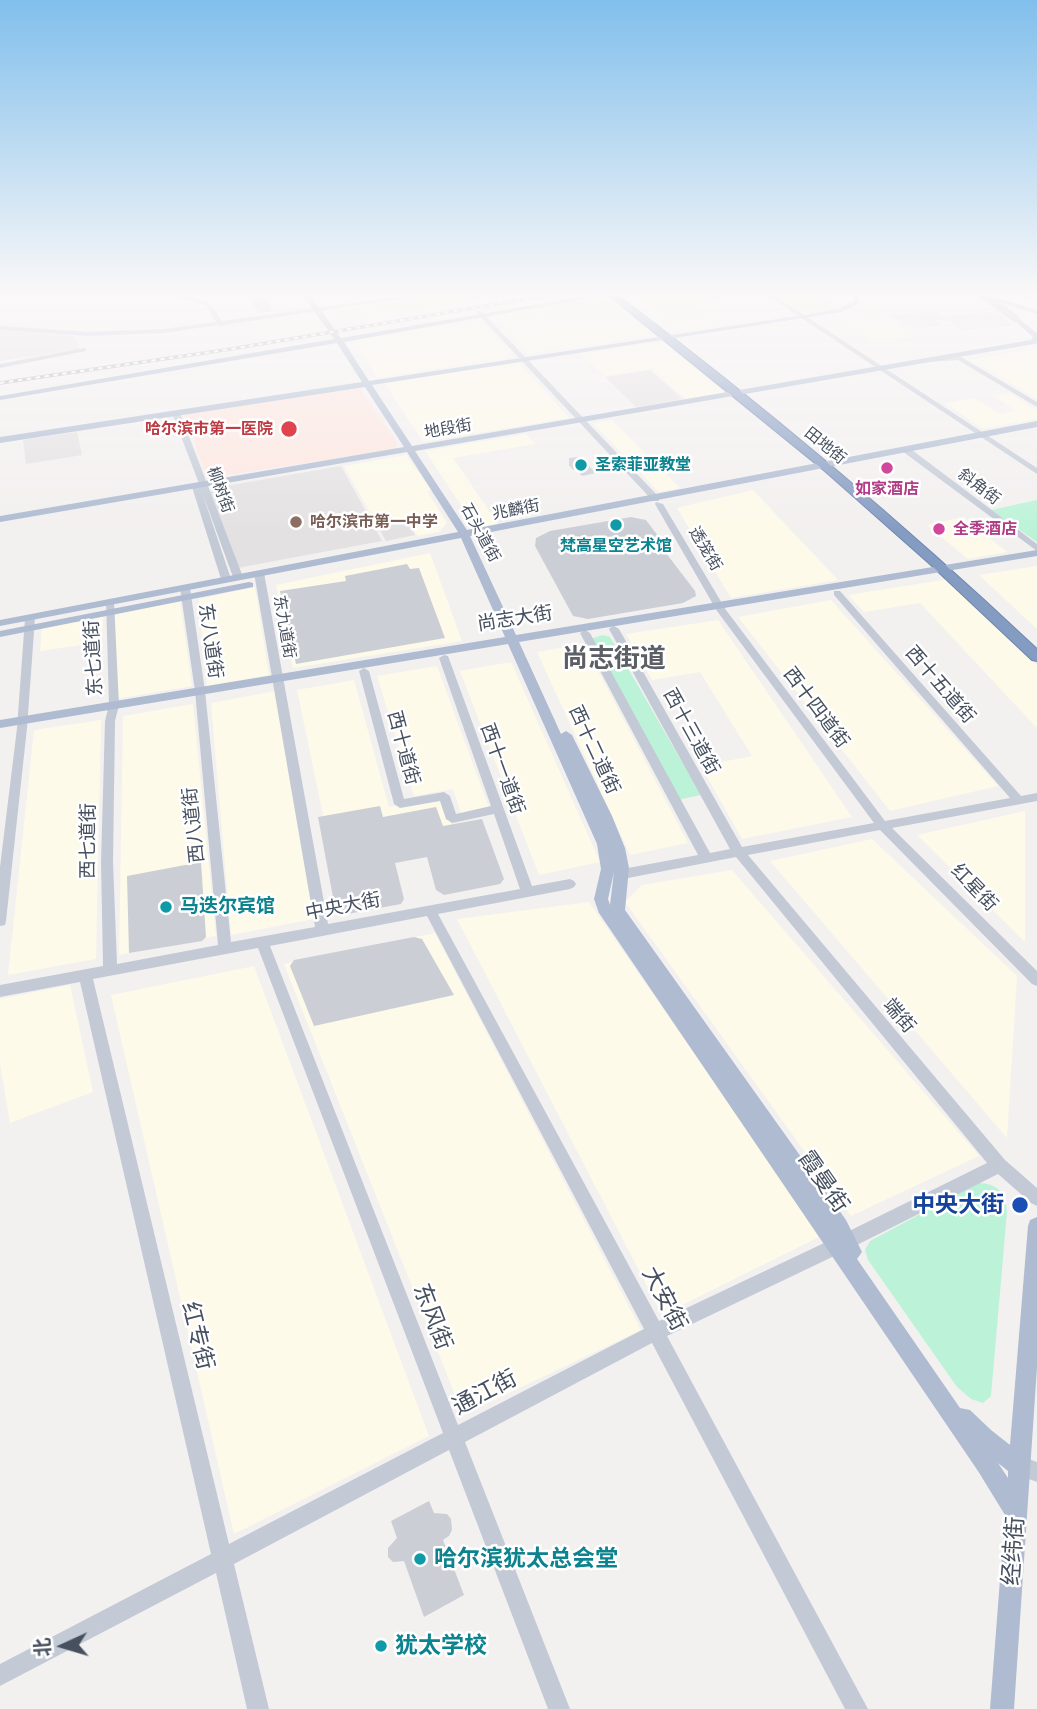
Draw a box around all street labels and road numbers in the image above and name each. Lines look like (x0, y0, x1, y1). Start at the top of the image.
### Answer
street label: 地段街 (423, 415, 473, 443)
street label: 田地街 (800, 423, 850, 469)
street label: 柳树街 (203, 464, 237, 516)
street label: 斜角街 (954, 465, 1004, 509)
street label: 兆麟街 (491, 496, 541, 524)
street label: 石头道街 (456, 500, 504, 566)
street label: 透笼街 (684, 523, 726, 575)
street label: 东九道街 (269, 594, 299, 660)
street label: 东八道街 (193, 602, 227, 680)
street label: 尚志大街 (476, 602, 554, 636)
street label: 东七道街 (81, 619, 107, 697)
street label: 西十五道街 (900, 642, 980, 728)
street label: 西十四道街 (778, 663, 854, 753)
street label: 西十三道街 (658, 685, 724, 779)
street label: 西十二道街 (564, 702, 624, 798)
street label: 西十道街 (382, 708, 424, 788)
street label: 西十一道街 (475, 720, 529, 818)
street label: 西八道街 (179, 786, 209, 864)
street label: 西七道街 (78, 803, 100, 879)
street label: 红星街 (946, 860, 1002, 916)
street label: 中央大街 (304, 889, 382, 925)
street label: 端街 (878, 994, 920, 1038)
street label: 霞曼街 (792, 1146, 854, 1218)
street label: 大安街 (636, 1262, 692, 1336)
street label: 东风街 (407, 1280, 457, 1354)
street label: 红专街 (175, 1299, 219, 1373)
street label: 通江街 (448, 1365, 522, 1421)
street label: 经纬街 (998, 1516, 1030, 1586)

